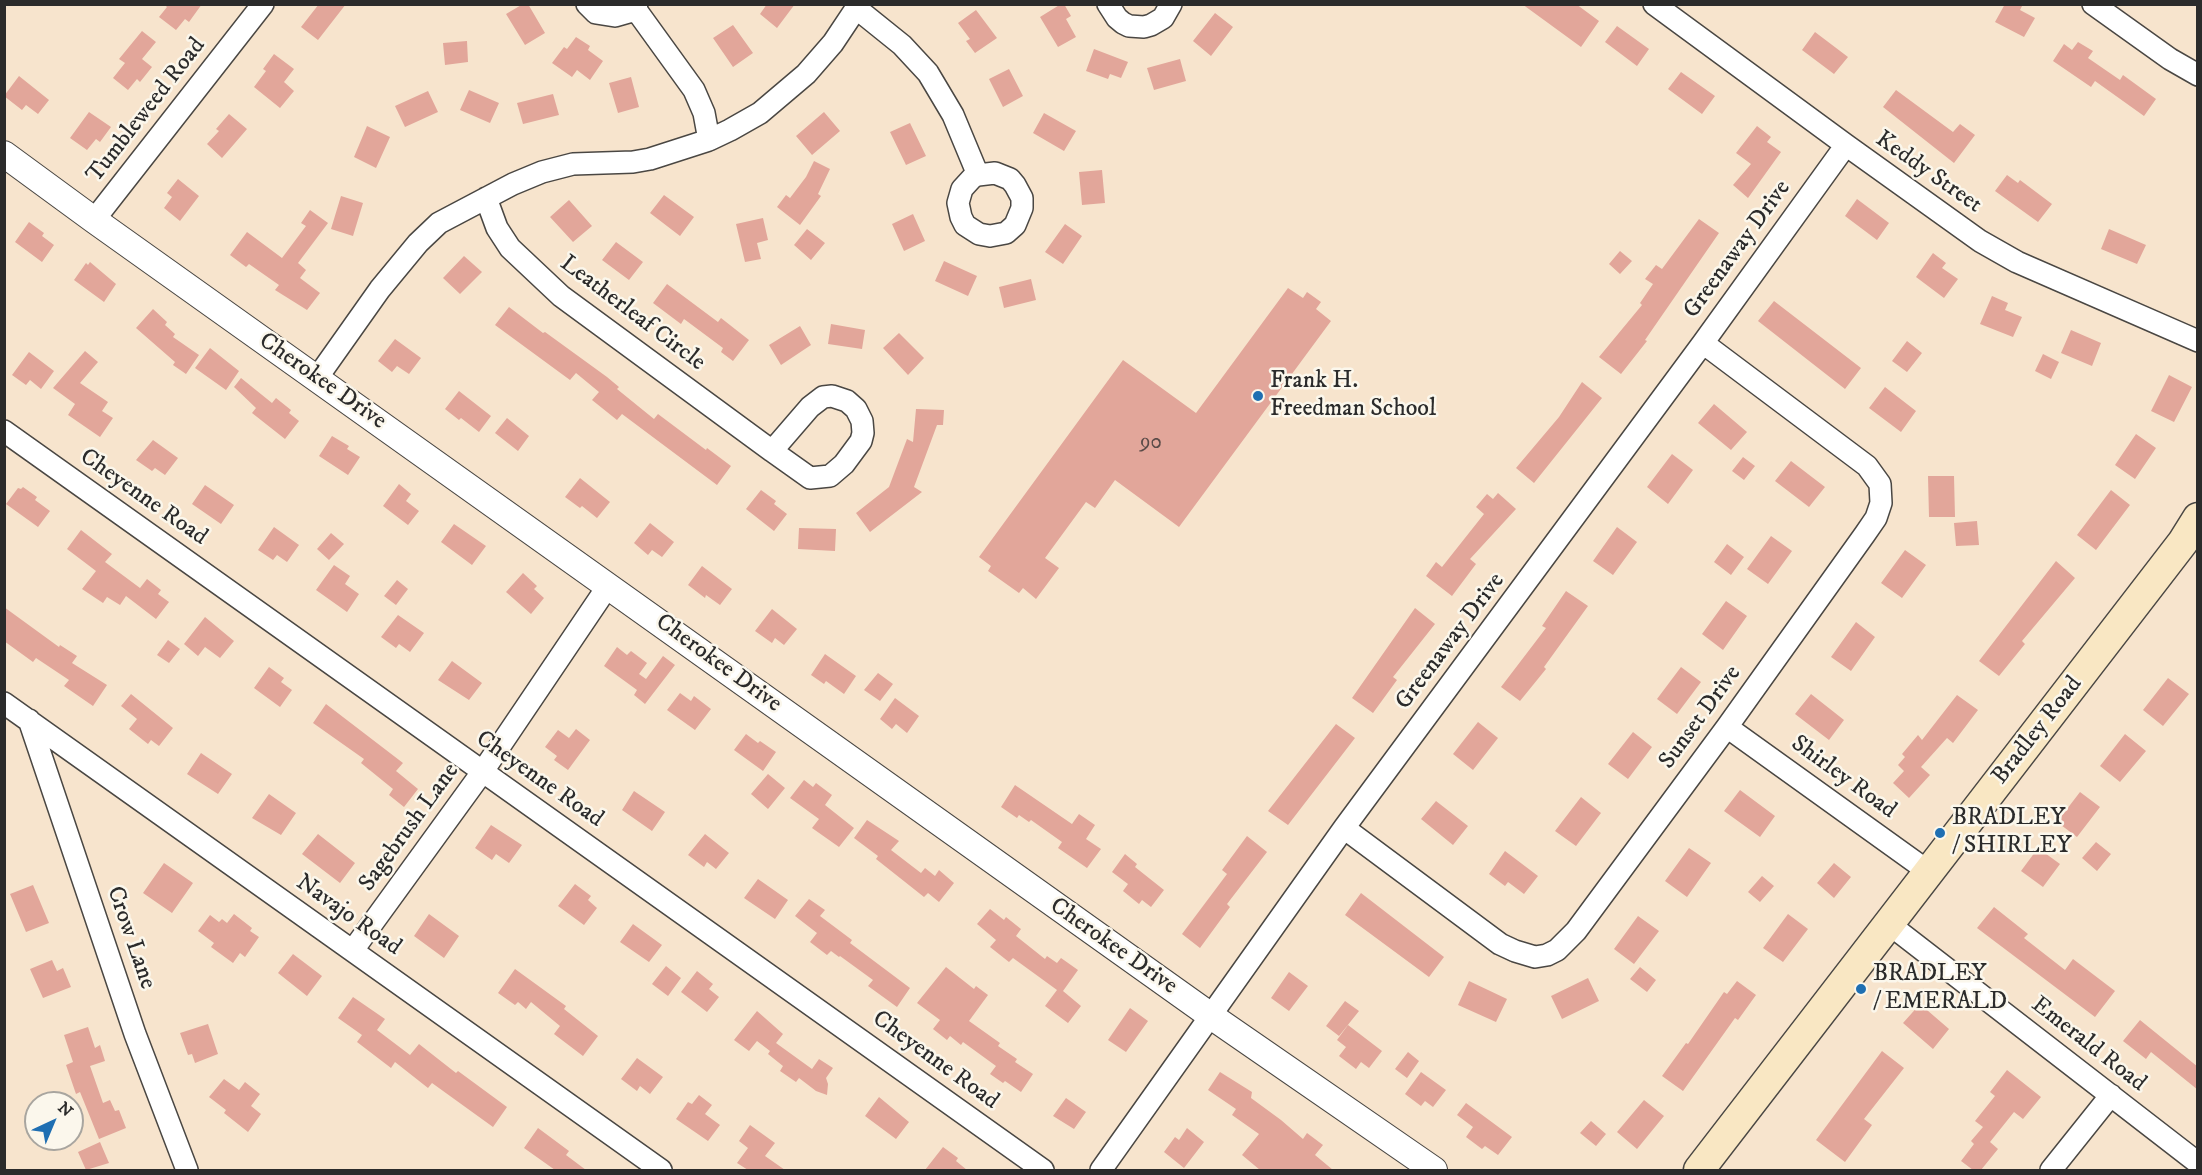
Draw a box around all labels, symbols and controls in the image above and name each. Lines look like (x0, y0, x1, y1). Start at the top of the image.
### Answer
street label: Tumbleweed Road (81, 33, 213, 189)
street label: Keddy Street (1869, 126, 1987, 220)
street label: Greenaway Drive (1678, 175, 1798, 325)
street label: Leatherleaf Circle (554, 250, 710, 378)
street label: Cherokee Drive (253, 327, 391, 437)
place label: Frank H. Freedman School (1270, 368, 1436, 424)
marker: Frank H. Freedman School (1251, 389, 1265, 403)
house number: 90 (1140, 431, 1162, 457)
street label: Cheyenne Road (74, 443, 212, 553)
street label: Greenaway Drive (1390, 568, 1512, 716)
street label: Cherokee Drive (649, 609, 787, 719)
street label: Sunset Drive (1654, 661, 1748, 775)
street label: Bradley Road (1987, 671, 2089, 791)
street label: Cheyenne Road (470, 725, 608, 835)
street label: Shirley Road (1785, 730, 1901, 826)
street label: Sagebrush Lane (354, 758, 466, 898)
place label: BRADLEY / SHIRLEY (1952, 805, 2072, 861)
marker: BRADLEY / SHIRLEY (1933, 826, 1947, 840)
street label: Navajo Road (290, 869, 406, 963)
street label: Crow Lane (99, 883, 161, 993)
street label: Cherokee Drive (1044, 892, 1182, 1002)
place label: BRADLEY / EMERALD (1873, 961, 2007, 1017)
marker: BRADLEY / EMERALD (1854, 982, 1868, 996)
street label: Emerald Road (2025, 991, 2151, 1099)
street label: Cheyenne Road (866, 1005, 1004, 1117)
north arrow (24, 1091, 84, 1151)
text: N (53, 1098, 77, 1121)

